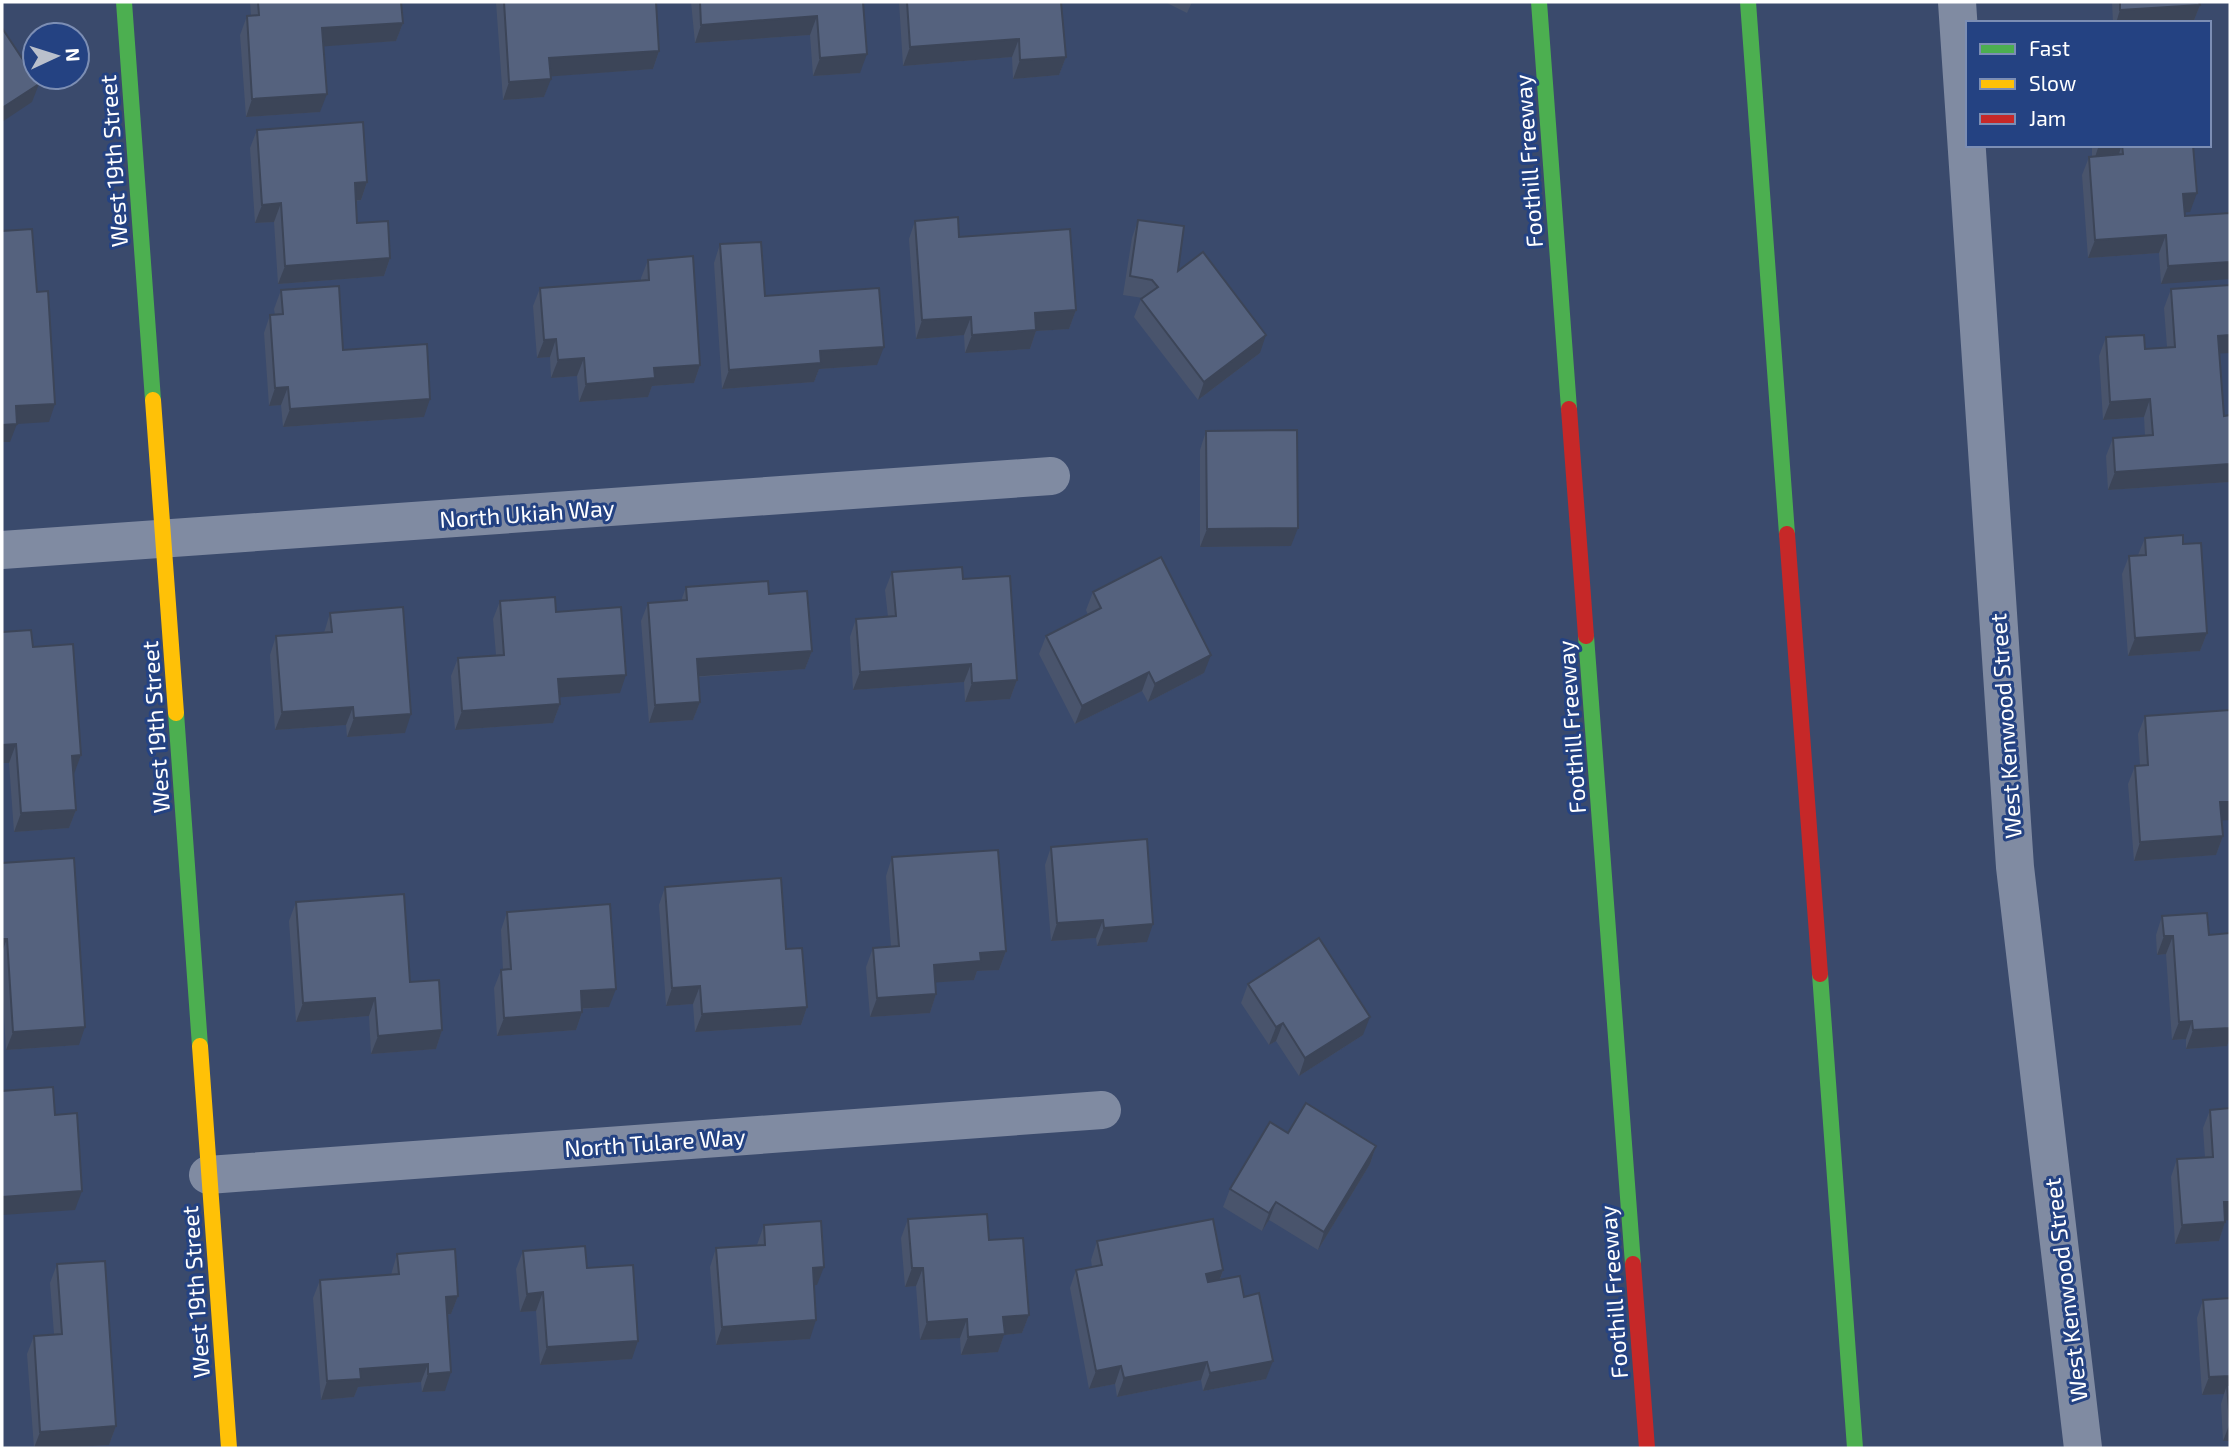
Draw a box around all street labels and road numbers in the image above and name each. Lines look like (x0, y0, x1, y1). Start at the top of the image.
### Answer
street label: Foothill Freeway (1508, 73, 1548, 249)
street label: West 19th Street (93, 74, 133, 248)
street label: North Ukiah Way (438, 493, 616, 533)
street label: West Kenwood Street (1983, 612, 2027, 839)
street label: Foothill Freeway (1551, 639, 1591, 815)
street label: West 19th Street (135, 640, 175, 814)
street label: North Tulare Way (563, 1122, 747, 1162)
street label: West Kenwood Street (2037, 1176, 2093, 1404)
street label: Foothill Freeway (1593, 1204, 1633, 1380)
street label: West 19th Street (175, 1205, 215, 1379)

